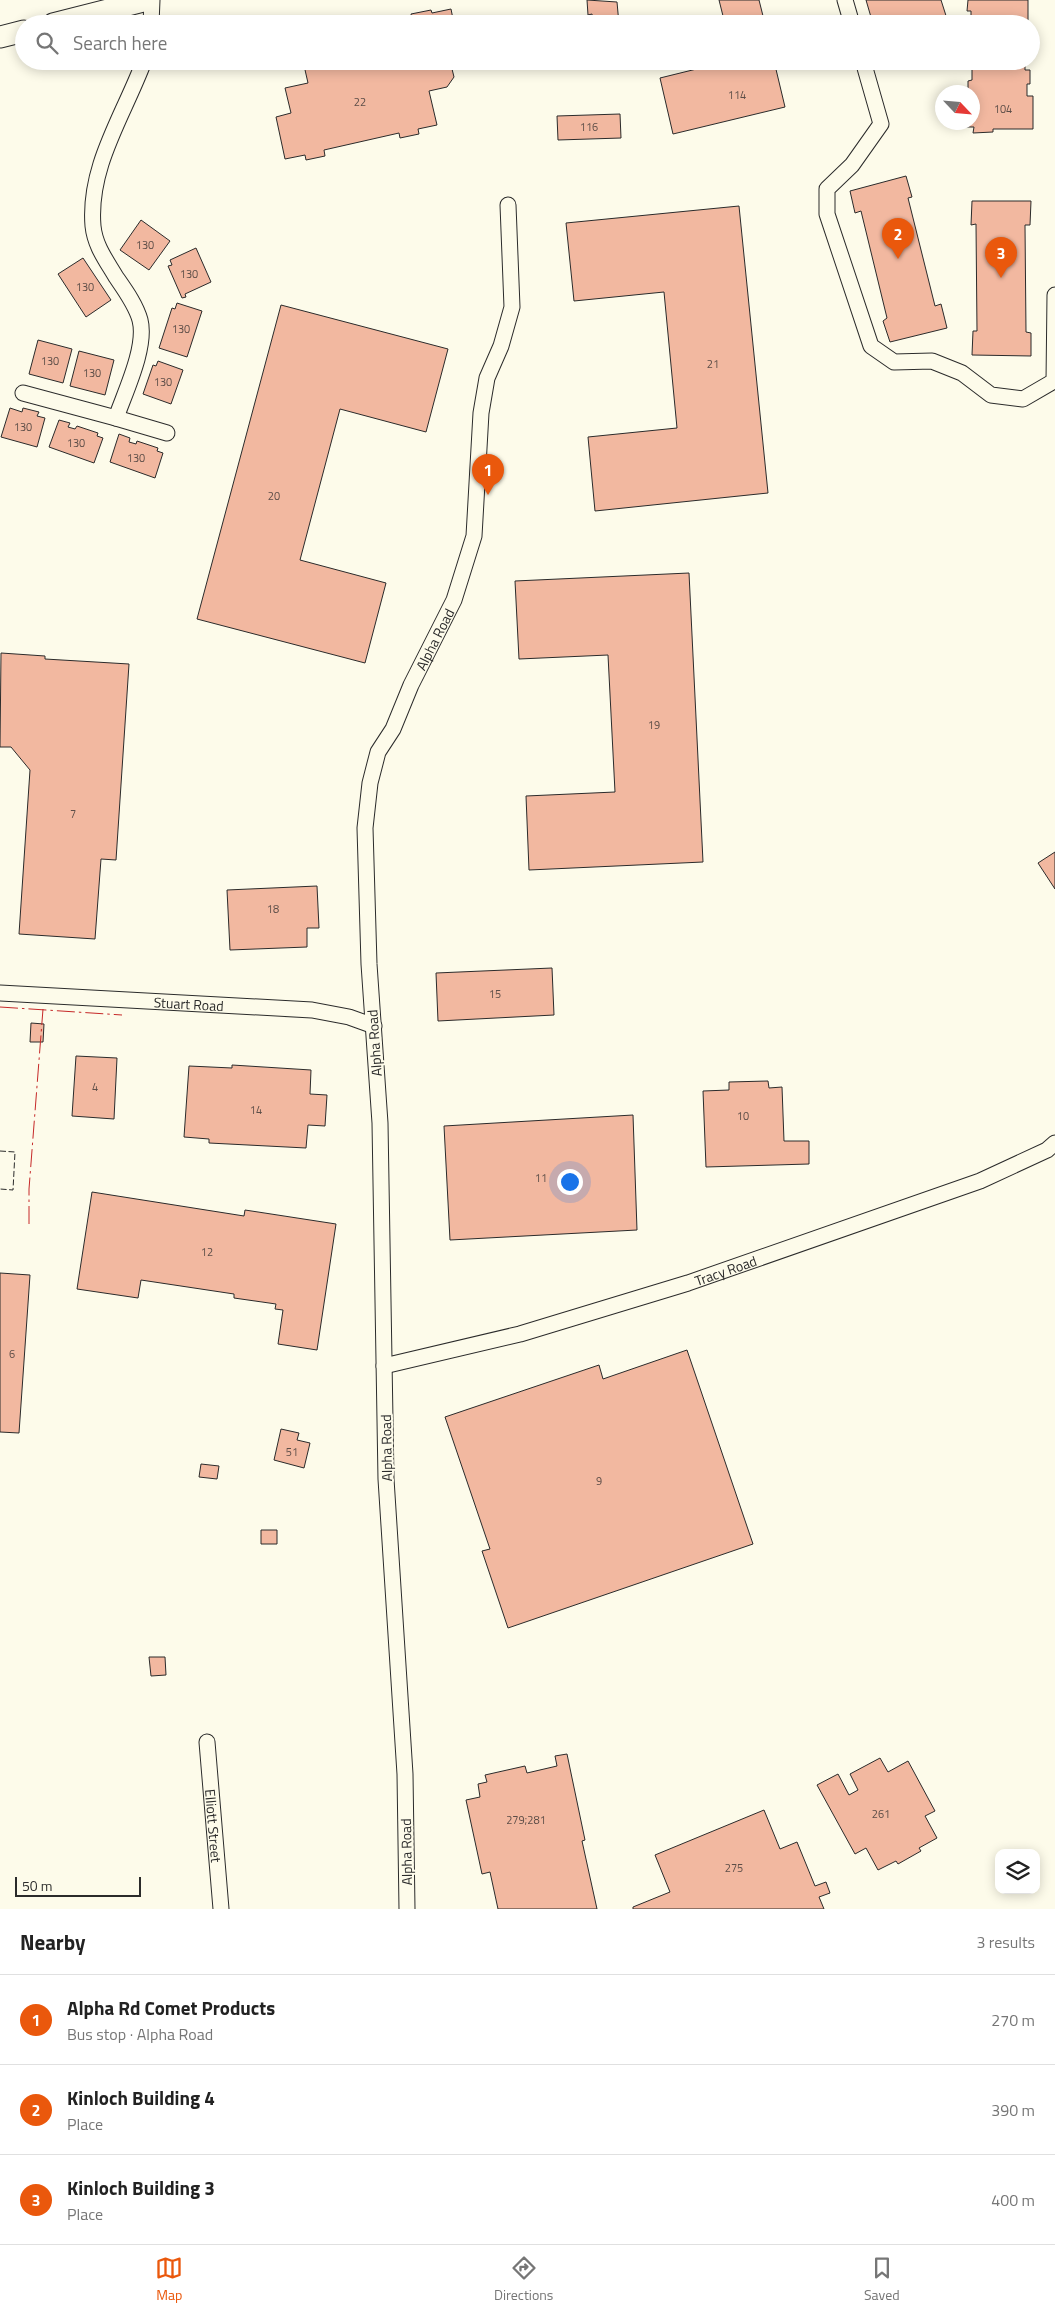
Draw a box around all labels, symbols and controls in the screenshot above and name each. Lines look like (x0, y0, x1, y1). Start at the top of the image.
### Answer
search box (15, 15, 1040, 70)
text: Search here (73, 28, 167, 57)
icon: search (33, 29, 61, 57)
north arrow (935, 85, 980, 130)
house number: 114 (728, 87, 746, 103)
house number: 22 (354, 94, 366, 110)
house number: 104 (994, 101, 1012, 117)
house number: 116 (580, 119, 598, 135)
pin: 2 (882, 218, 914, 259)
house number: 130 (136, 237, 154, 253)
pin: 3 (985, 237, 1017, 278)
house number: 130 (180, 266, 198, 282)
house number: 130 (76, 279, 94, 295)
house number: 130 (172, 321, 190, 337)
house number: 130 (41, 353, 59, 369)
house number: 21 (707, 356, 719, 372)
house number: 130 (83, 365, 101, 381)
house number: 130 (154, 374, 172, 390)
house number: 130 (14, 419, 32, 435)
house number: 130 (67, 435, 85, 451)
house number: 130 (127, 450, 145, 466)
pin: 1 (472, 454, 504, 495)
house number: 20 (268, 488, 280, 504)
street label: Alpha Road (410, 604, 459, 674)
house number: 19 (648, 717, 660, 733)
house number: 7 (70, 806, 76, 822)
house number: 18 (267, 901, 279, 917)
house number: 15 (489, 986, 501, 1002)
street label: Stuart Road (153, 991, 224, 1016)
street label: Alpha Road (361, 1009, 387, 1077)
house number: 4 (92, 1079, 98, 1095)
house number: 14 (250, 1102, 262, 1118)
house number: 10 (737, 1108, 749, 1124)
your location (557, 1169, 583, 1195)
house number: 11 (535, 1170, 547, 1186)
house number: 12 (201, 1244, 213, 1260)
street label: Tracy Road (692, 1249, 759, 1290)
house number: 6 (9, 1346, 15, 1362)
street label: Alpha Road (375, 1414, 397, 1482)
house number: 51 (286, 1444, 298, 1460)
house number: 9 (596, 1473, 602, 1489)
street label: Elliott Street (200, 1788, 228, 1863)
house number: 261 (872, 1806, 890, 1822)
house number: 279;281 (506, 1812, 546, 1828)
street label: Alpha Road (395, 1818, 417, 1886)
map controls (995, 1849, 1040, 1894)
button: layers (995, 1849, 1040, 1894)
house number: 275 (725, 1860, 743, 1876)
scale bar (15, 1874, 141, 1897)
text: 50 m (22, 1875, 52, 1896)
text: Nearby (20, 1926, 85, 1958)
text: 3 results (976, 1930, 1035, 1954)
text: Alpha Rd Comet Products (67, 1993, 275, 2022)
text: 1 (32, 2008, 40, 2032)
text: 270 m (991, 2008, 1035, 2032)
text: Bus stop · Alpha Road (67, 2022, 213, 2046)
text: Kinloch Building 4 (67, 2083, 215, 2112)
text: 2 (32, 2098, 40, 2122)
text: 390 m (991, 2098, 1035, 2122)
text: Place (67, 2112, 103, 2136)
text: Kinloch Building 3 (67, 2173, 215, 2202)
text: 3 (32, 2188, 40, 2212)
text: 400 m (991, 2188, 1035, 2212)
text: Place (67, 2202, 103, 2226)
tab: Map (155, 2254, 183, 2305)
tab: Directions (494, 2254, 553, 2305)
tab: Saved (864, 2254, 900, 2305)

